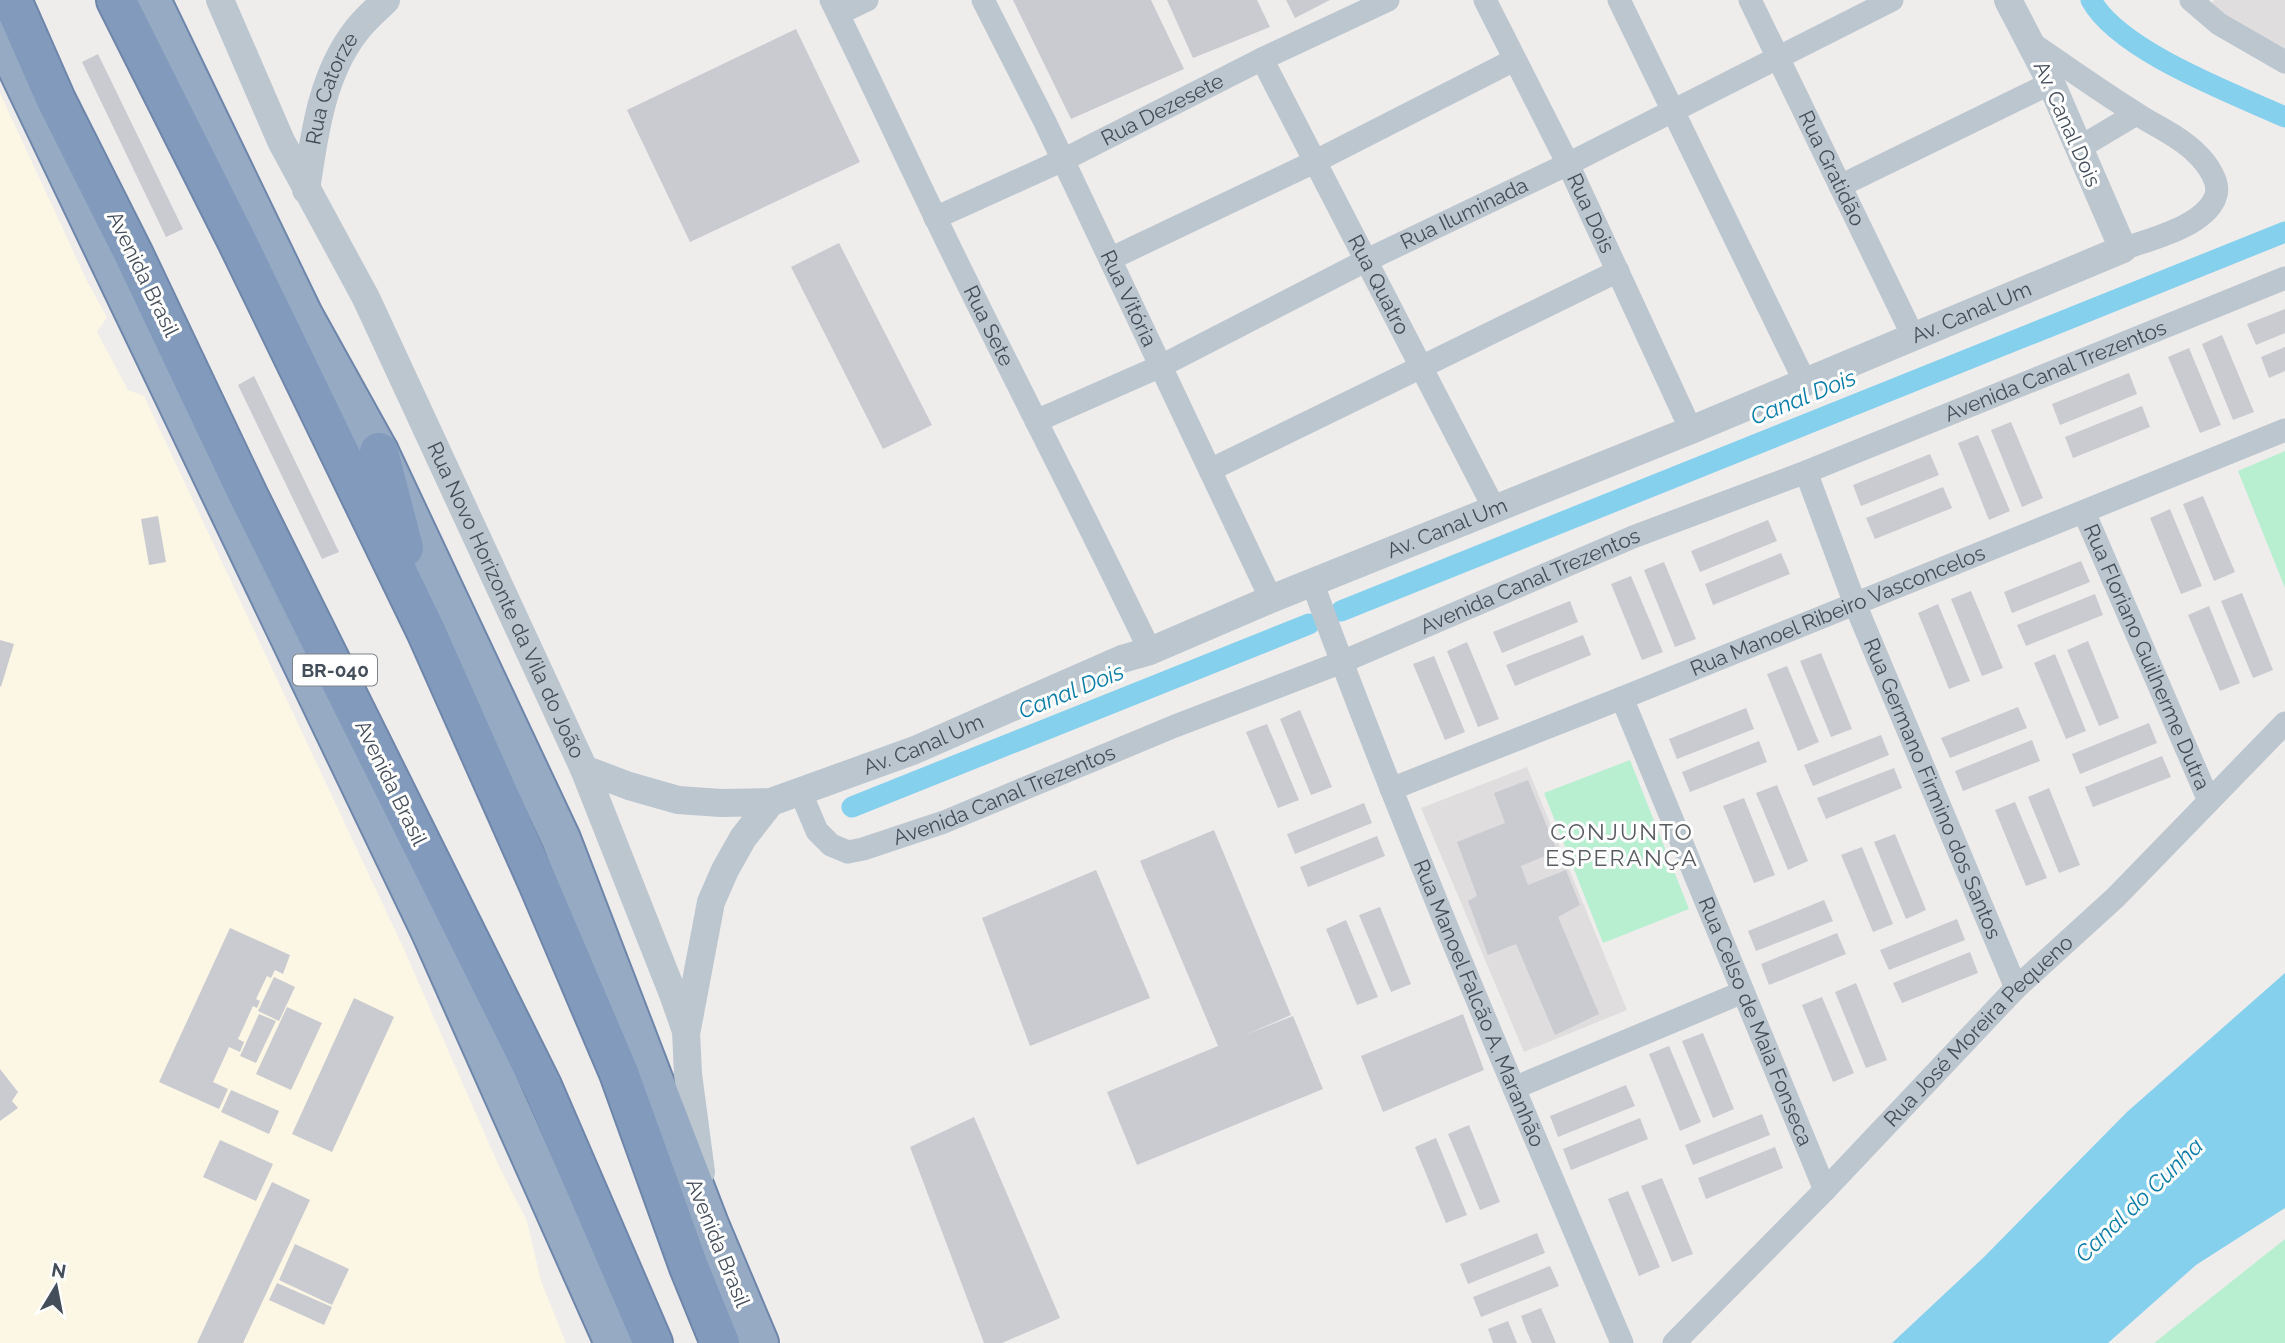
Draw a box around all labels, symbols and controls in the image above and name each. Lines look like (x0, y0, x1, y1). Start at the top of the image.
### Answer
street label: Rua Catorze (300, 27, 363, 147)
street label: Av. Canal Dois (2029, 57, 2106, 190)
street label: Rua Dezesete (1097, 68, 1228, 151)
street label: Rua Gratidão (1793, 106, 1871, 230)
street label: Rua Dois (1562, 169, 1620, 257)
street label: Rua Iluminada (1396, 172, 1532, 254)
street label: Avenida Brasil (102, 207, 185, 341)
street label: Rua Quatro (1343, 230, 1415, 339)
street label: Rua Vitória (1095, 246, 1163, 350)
street label: Av. Canal Um (1908, 276, 2035, 348)
street label: Rua Sete (958, 281, 1020, 370)
street label: Avenida Canal Trezentos (1941, 314, 2170, 427)
water label: Canal Dois (1746, 363, 1860, 430)
street label: Rua Novo Horizonte da Vila do João (422, 438, 590, 762)
street label: Av. Canal Um (1383, 492, 1511, 563)
street label: Rua Floriano Guilherme Dutra (2079, 520, 2216, 794)
street label: Avenida Canal Trezentos (1416, 523, 1643, 639)
street label: Rua Manoel Ribeiro Vasconcelos (1687, 540, 1989, 681)
street label: Rua Germano Firmino dos Santos (1859, 634, 2007, 943)
road number: BR-040 (293, 654, 377, 685)
water label: Canal Dois (1014, 657, 1128, 724)
street label: Av. Canal Um (860, 709, 987, 780)
street label: Avenida Brasil (350, 716, 433, 850)
street label: Avenida Canal Trezentos (890, 739, 1119, 850)
district label: CONJUNTO ESPERANÇA (1545, 818, 1699, 871)
street label: Rua Manoel Falcão A. Maranhão (1409, 855, 1550, 1150)
street label: Rua Celso de Maia Fonseca (1693, 893, 1818, 1150)
street label: Rua José Moreira Pequeno (1878, 930, 2078, 1132)
water label: Canal do Cunha (2069, 1132, 2208, 1267)
street label: Avenida Brasil (681, 1175, 756, 1311)
north arrow (21, 1252, 91, 1322)
text: N (50, 1258, 68, 1282)

